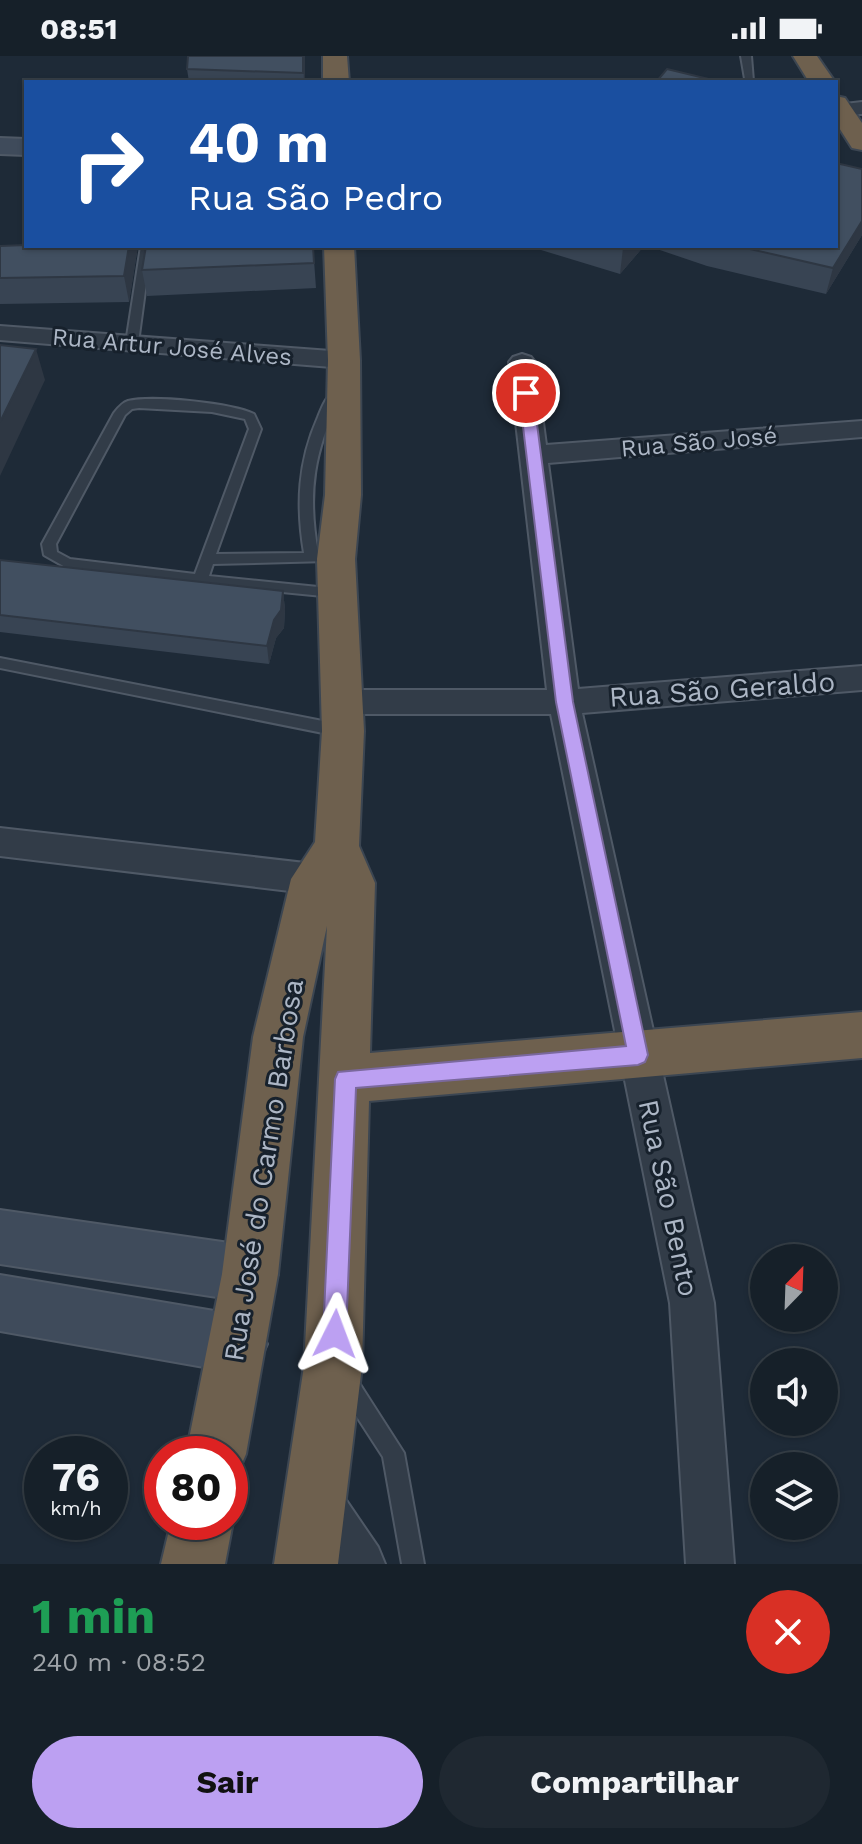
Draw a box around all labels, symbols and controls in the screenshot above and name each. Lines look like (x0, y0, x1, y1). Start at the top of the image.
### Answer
text: 08:51 (40, 11, 118, 46)
text: 40 m (188, 110, 329, 176)
icon: right (56, 112, 160, 216)
text: Rua São Pedro (188, 177, 443, 219)
street label: Rua Artur José Alves (51, 323, 293, 371)
pin (492, 359, 560, 427)
icon: arrive (504, 371, 548, 415)
street label: Rua São José (620, 421, 778, 463)
street label: Rua São Geraldo (608, 665, 836, 714)
street label: Rua José do Carmo Barbosa (217, 976, 310, 1364)
street label: Rua São Bento (632, 1097, 705, 1300)
north arrow (750, 1244, 838, 1332)
map controls (750, 1244, 838, 1540)
position arrow (293, 1292, 377, 1376)
button: sound (750, 1348, 838, 1436)
speed limit sign: 80 (144, 1436, 248, 1540)
button: layers (750, 1452, 838, 1540)
text: 76 (52, 1454, 100, 1501)
text: km/h (50, 1496, 102, 1520)
text: 1 min (32, 1588, 155, 1645)
button: close (746, 1590, 830, 1674)
text: 240 m · 08:52 (32, 1647, 206, 1677)
button: Sair (32, 1736, 423, 1828)
button: Compartilhar (439, 1736, 830, 1828)

